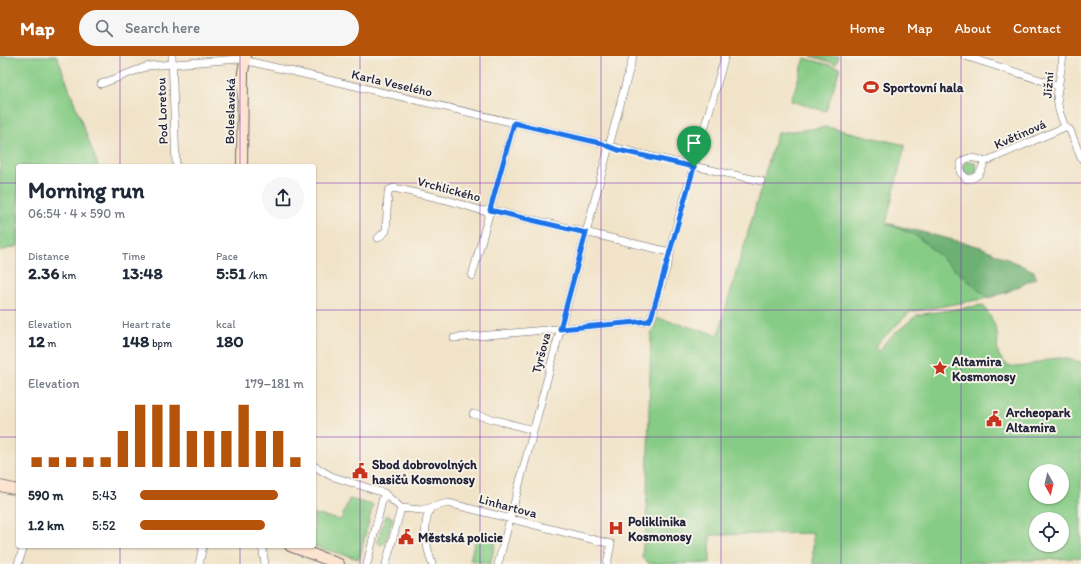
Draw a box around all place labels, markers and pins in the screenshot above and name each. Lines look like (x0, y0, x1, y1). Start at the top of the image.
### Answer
sports icon: Sportovní hala (862, 78, 880, 96)
place label: Sportovní hala (883, 80, 964, 96)
pin (677, 126, 711, 167)
place label: Altamira Kosmonosy (951, 354, 1016, 385)
place icon: Altamira Kosmonosy (931, 359, 949, 377)
place label: Archeopark Altamira (1005, 405, 1071, 435)
public building icon: Archeopark Altamira (985, 410, 1003, 428)
place label: Sbod dobrovolných hasičů Kosmonosy (372, 457, 478, 488)
public building icon: Sbod dobrovolných hasičů Kosmonosy (351, 462, 369, 480)
place label: Poliklinika Kosmonosy (628, 514, 692, 545)
hospital icon: Poliklinika Kosmonosy (607, 519, 625, 537)
public building icon: Městská policie (397, 528, 415, 546)
place label: Městská policie (418, 530, 503, 546)

